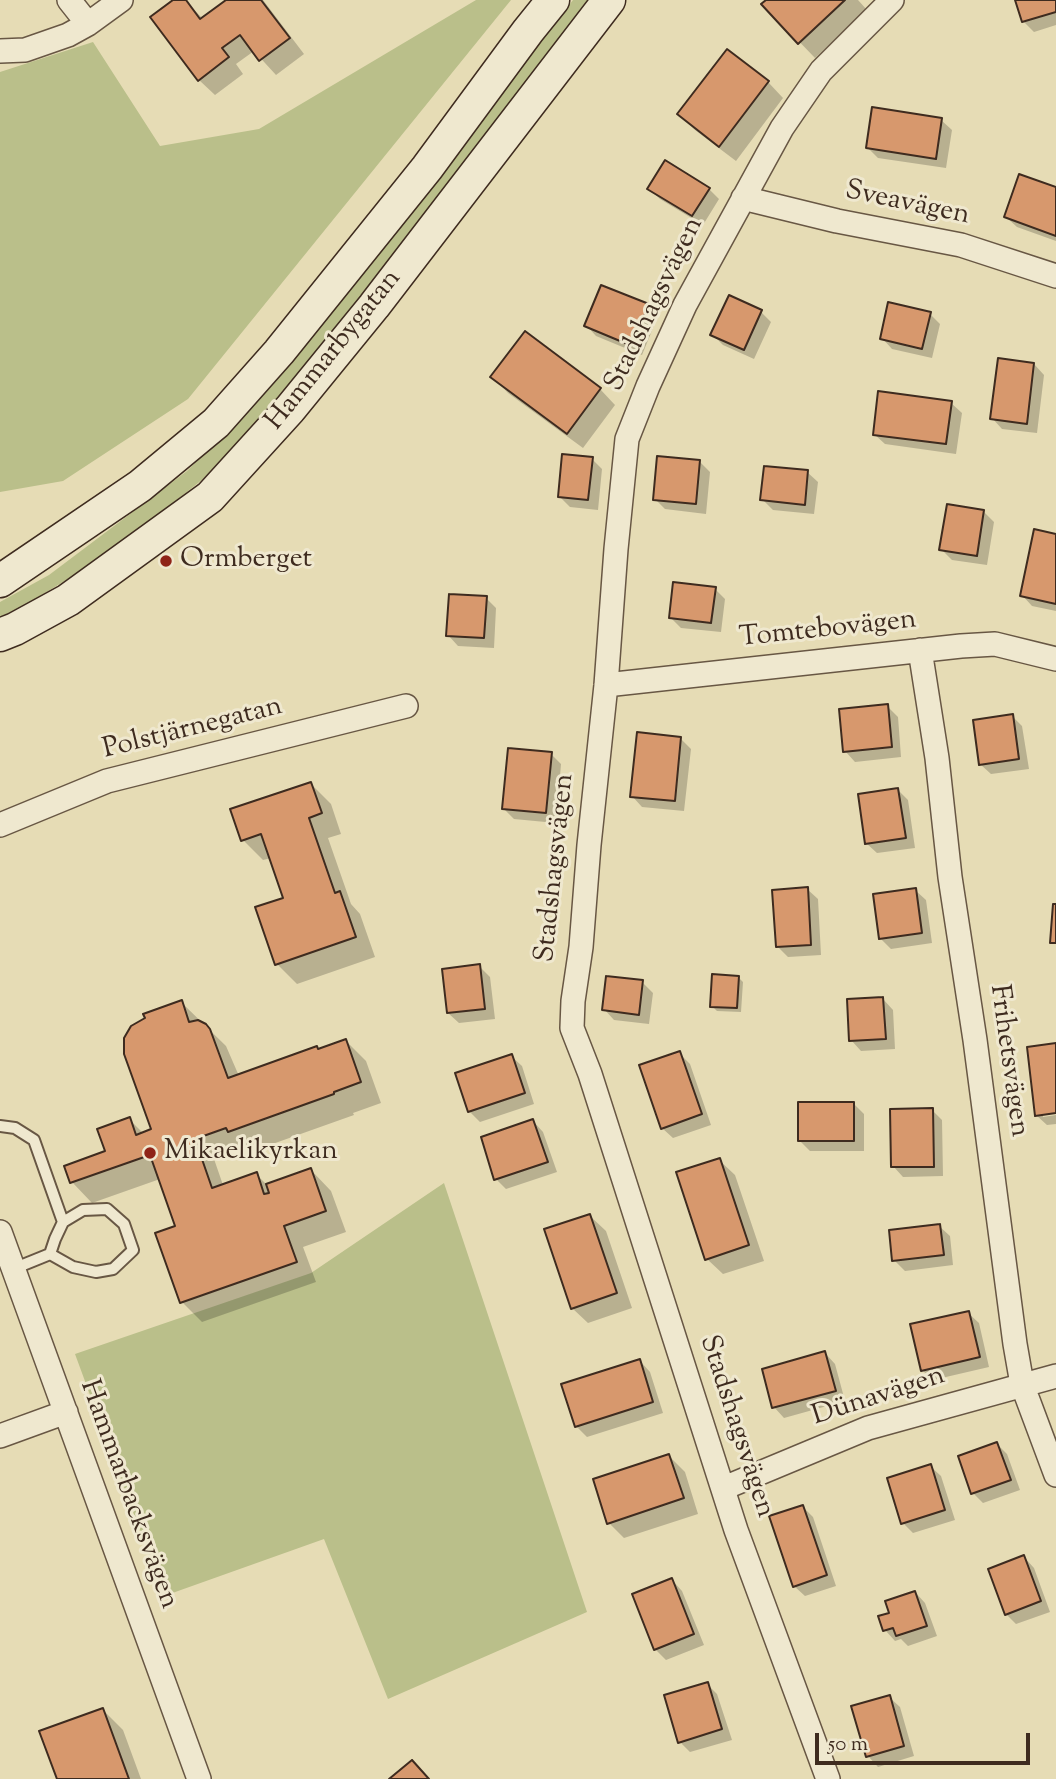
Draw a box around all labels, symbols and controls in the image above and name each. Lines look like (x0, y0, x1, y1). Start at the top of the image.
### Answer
street label: Sveavägen (842, 175, 972, 235)
street label: Stadshagsvägen (599, 212, 713, 398)
street label: Hammarbygatan (260, 264, 410, 438)
place label: Ormberget (180, 544, 312, 578)
marker: Ormberget (158, 553, 174, 569)
street label: Tomtebovägen (738, 605, 918, 657)
street label: Polstjärnegatan (100, 691, 286, 769)
street label: Stadshagsvägen (530, 772, 584, 964)
street label: Frihetsvägen (980, 983, 1034, 1139)
place label: Mikaelikyrkan (164, 1136, 338, 1170)
marker: Mikaelikyrkan (142, 1145, 158, 1161)
street label: Stadshagsvägen (690, 1332, 780, 1522)
street label: Dünavägen (808, 1361, 950, 1435)
street label: Hammarbacksvägen (70, 1376, 184, 1614)
scale bar (818, 1720, 1033, 1764)
text: 50 m (828, 1730, 868, 1760)

